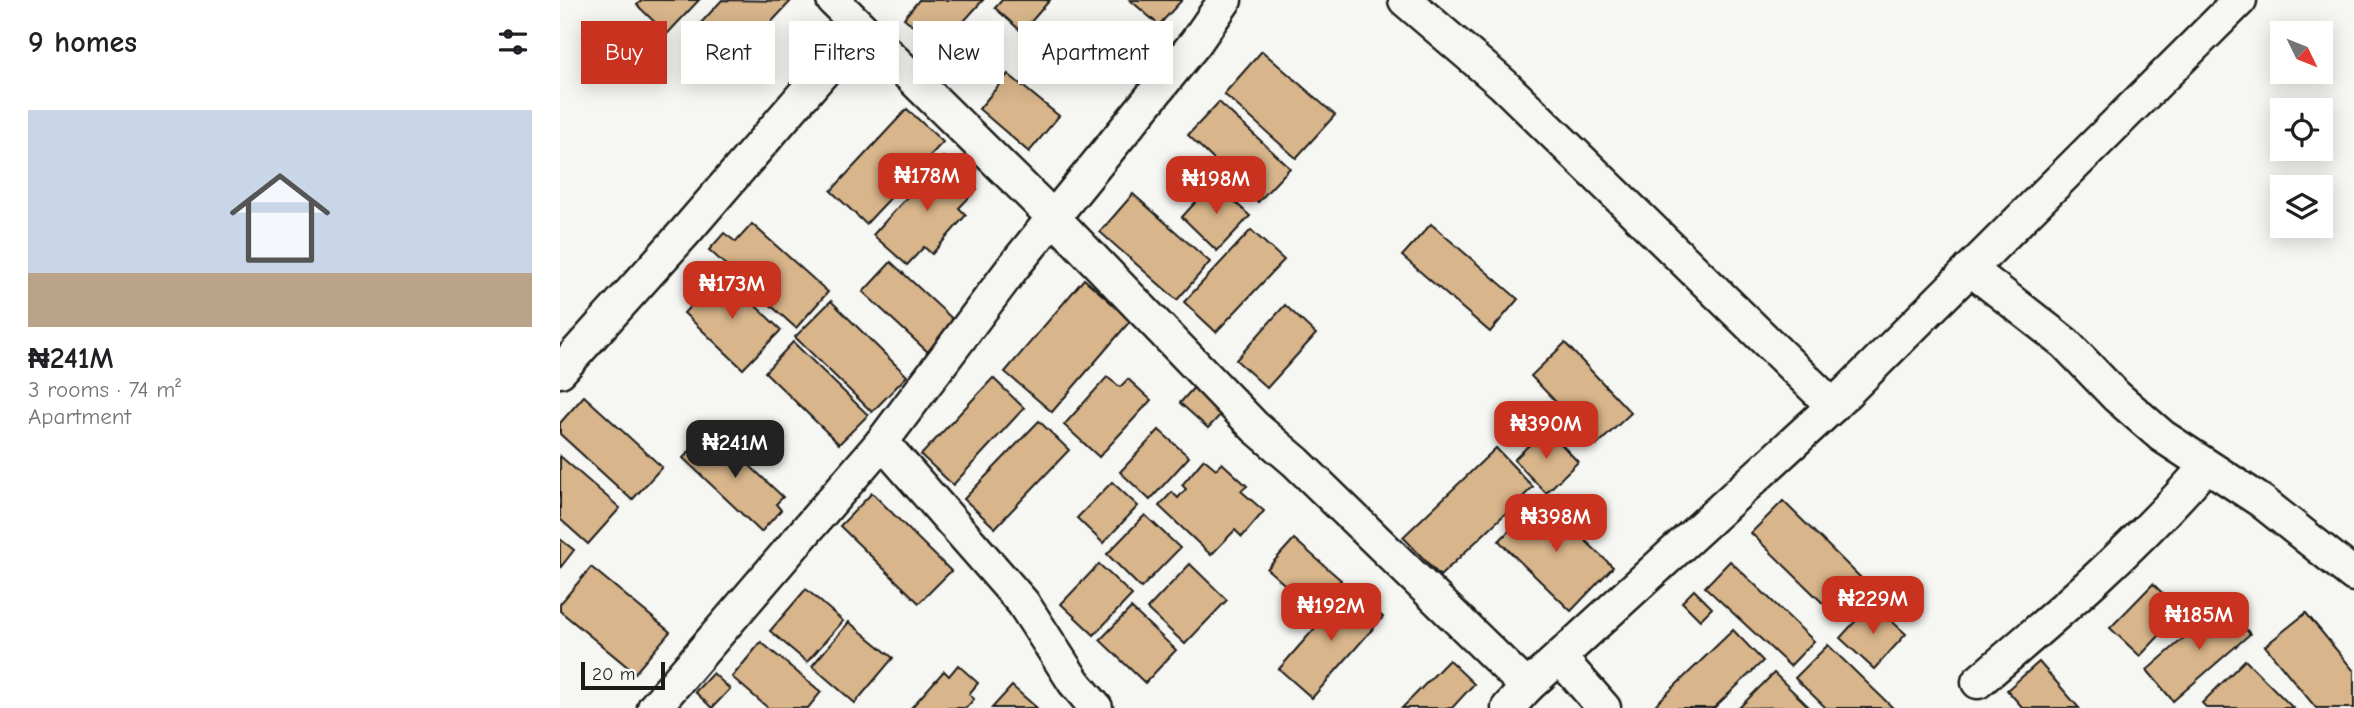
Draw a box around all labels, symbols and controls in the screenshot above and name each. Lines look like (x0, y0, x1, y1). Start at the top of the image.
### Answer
chip: Buy (581, 21, 667, 84)
chip: Rent (681, 21, 775, 84)
chip: Filters (789, 21, 899, 84)
chip: New (913, 21, 1004, 84)
chip: Apartment (1018, 21, 1173, 84)
north arrow (2270, 21, 2333, 84)
map controls (2270, 21, 2333, 238)
icon: filters (494, 23, 532, 61)
text: 9 homes (28, 25, 137, 60)
button: locate (2270, 98, 2333, 161)
pin: ₦178M (878, 154, 976, 213)
icon: home (217, 155, 343, 281)
pin: ₦198M (1167, 156, 1265, 216)
text: ₦178M (894, 162, 960, 189)
text: ₦198M (1182, 165, 1250, 192)
button: layers (2270, 175, 2333, 238)
pin: ₦173M (683, 262, 781, 321)
text: ₦173M (699, 270, 765, 297)
text: ₦241M (28, 341, 114, 376)
text: 3 rooms · 74 m² (28, 376, 181, 403)
pin: ₦390M (1497, 402, 1595, 461)
text: Apartment (28, 403, 131, 430)
text: ₦390M (1510, 410, 1582, 437)
pin: ₦241M (686, 420, 784, 480)
text: ₦241M (702, 429, 768, 456)
pin: ₦398M (1507, 494, 1605, 554)
text: ₦398M (1521, 503, 1591, 530)
pin: ₦229M (1824, 576, 1922, 636)
pin: ₦192M (1282, 584, 1380, 643)
text: ₦229M (1838, 585, 1908, 612)
text: ₦192M (1297, 592, 1365, 619)
pin: ₦185M (2150, 592, 2248, 652)
text: ₦185M (2165, 601, 2233, 628)
scale bar (581, 659, 665, 691)
text: 20 m (592, 663, 636, 685)

